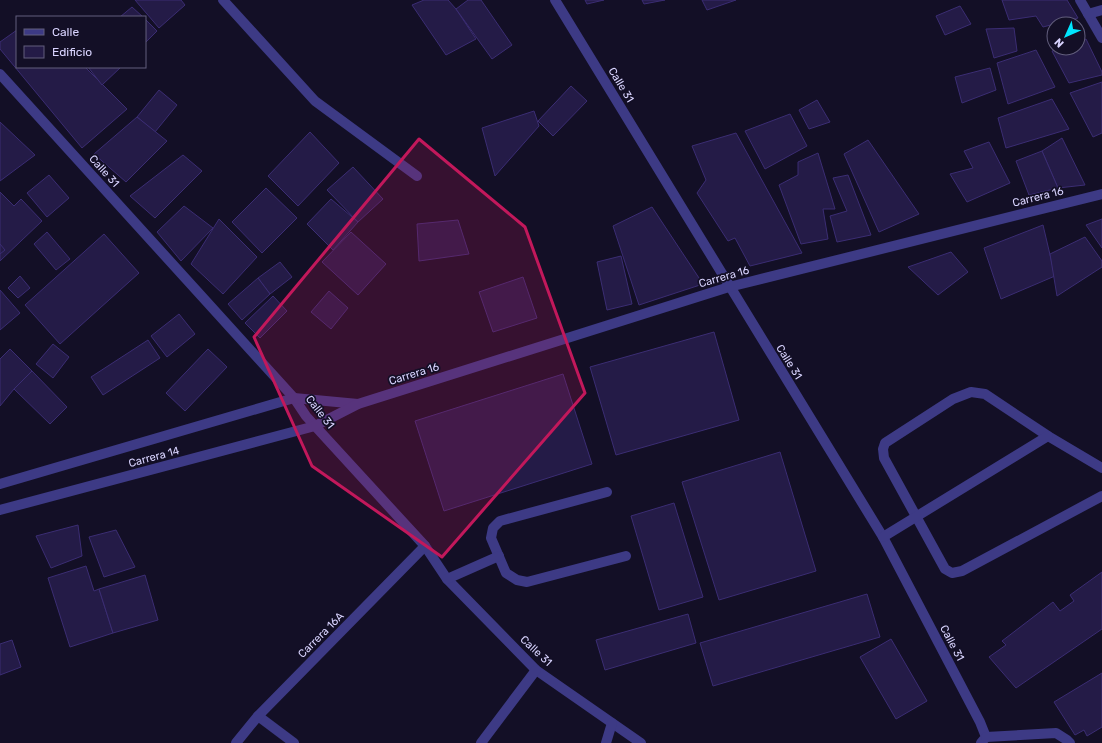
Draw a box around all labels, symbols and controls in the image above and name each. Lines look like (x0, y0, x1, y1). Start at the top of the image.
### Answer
legend (16, 16, 146, 68)
north arrow (1046, 16, 1086, 56)
text: Calle (52, 25, 79, 39)
text: N (1052, 35, 1067, 50)
text: Edificio (52, 45, 92, 59)
street label: Calle 31 (605, 65, 637, 105)
street label: Calle 31 (86, 152, 122, 190)
street label: Carrera 16 (1011, 184, 1065, 210)
street label: Carrera 16 (697, 263, 751, 290)
street label: Calle 31 (773, 342, 805, 382)
street label: Carrera 16 (387, 360, 441, 388)
street label: Calle 31 (303, 393, 337, 431)
street label: Carrera 14 (127, 444, 181, 470)
street label: Carrera 16A (295, 609, 347, 661)
street label: Calle 31 (937, 623, 967, 663)
street label: Calle 31 (517, 633, 555, 669)

